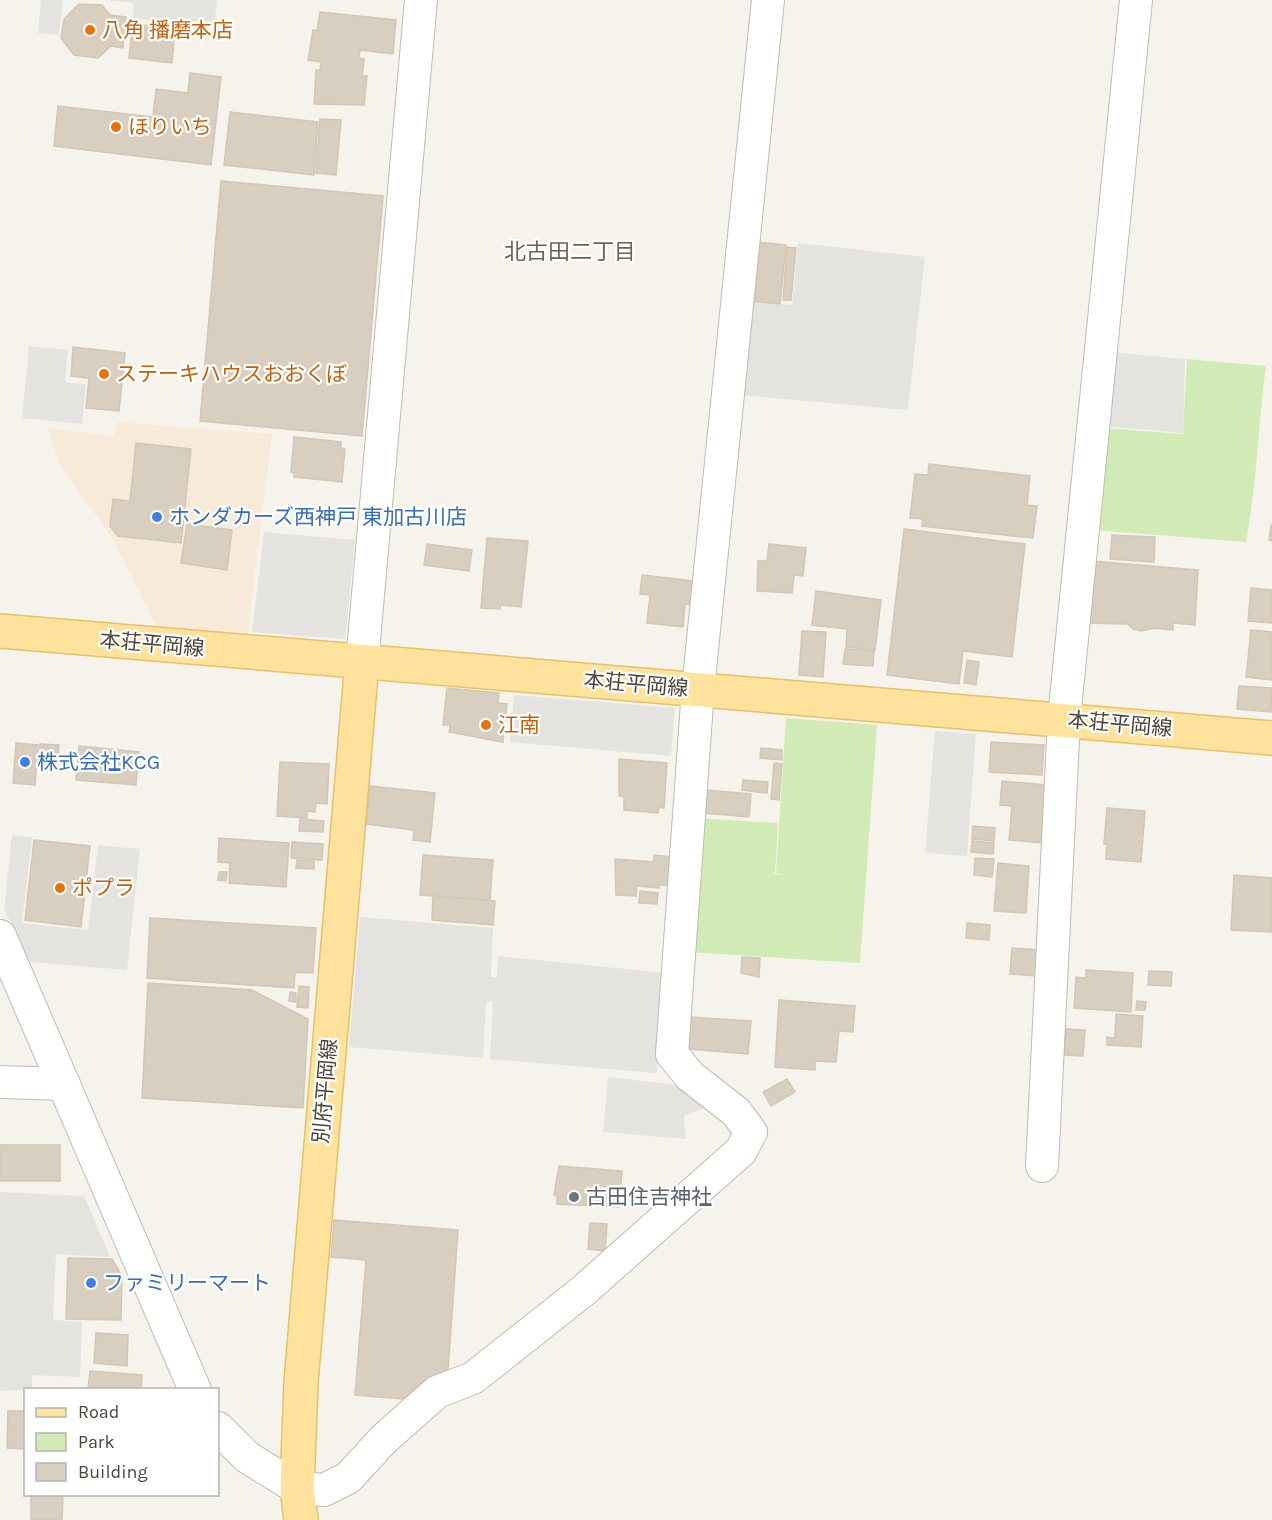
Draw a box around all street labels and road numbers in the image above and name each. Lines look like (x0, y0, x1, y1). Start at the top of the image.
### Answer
street label: 本荘平岡線 (99, 627, 205, 661)
street label: 本荘平岡線 (583, 667, 689, 701)
street label: 本荘平岡線 (1067, 707, 1173, 741)
street label: 別府平岡線 (308, 1038, 342, 1144)

